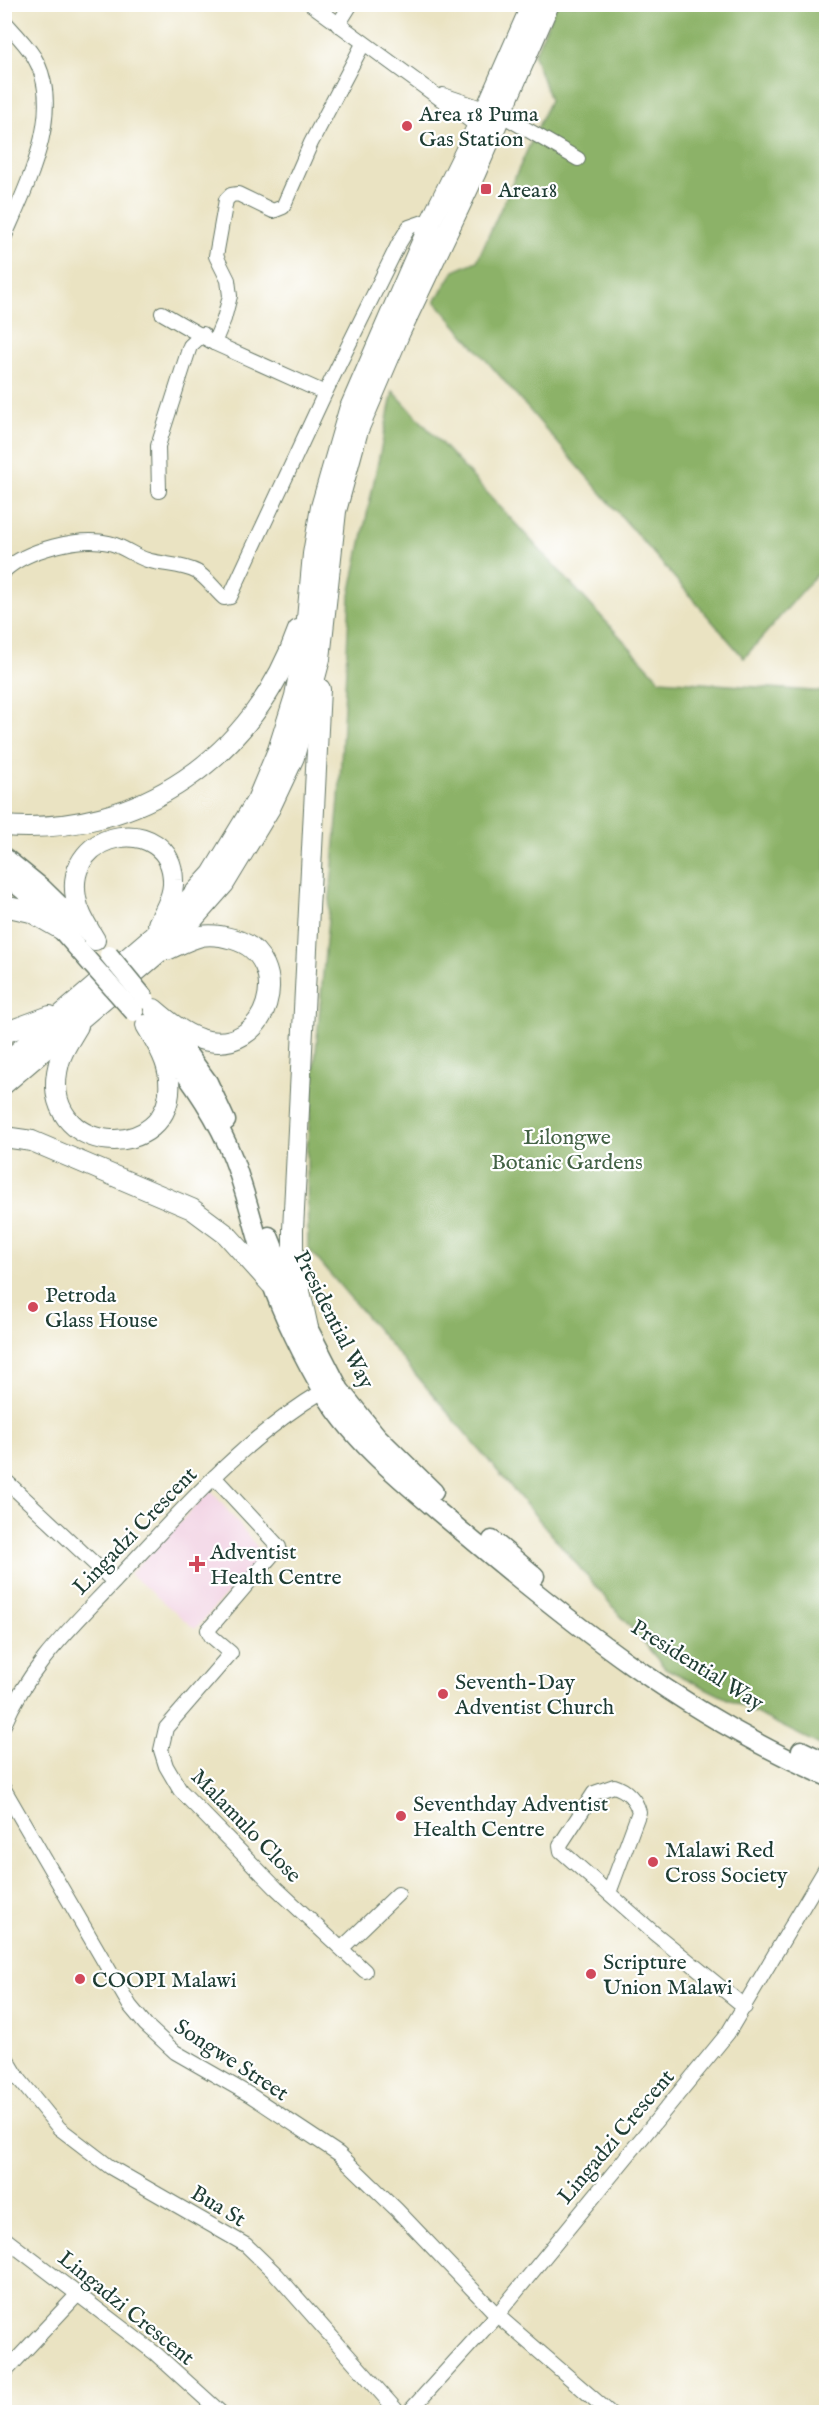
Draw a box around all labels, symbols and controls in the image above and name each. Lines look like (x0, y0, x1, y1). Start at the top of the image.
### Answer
place label: Area 18 Puma Gas Station (418, 101, 539, 154)
marker: Area 18 Puma Gas Station (400, 119, 414, 133)
place label: Area18 (497, 177, 557, 205)
marker: Area18 (479, 182, 493, 196)
park label: Lilongwe Botanic Gardens (491, 1124, 643, 1177)
street label: Presidential Way (286, 1246, 380, 1394)
place label: Petroda Glass House (45, 1282, 158, 1335)
marker: Petroda Glass House (26, 1300, 40, 1314)
street label: Lingadzi Crescent (67, 1461, 204, 1601)
place label: Adventist Health Centre (209, 1539, 342, 1592)
marker: Adventist Health Centre (188, 1555, 206, 1573)
street label: Presidential Way (625, 1614, 769, 1718)
place label: Seventh-Day Adventist Church (454, 1669, 615, 1722)
marker: Seventh-Day Adventist Church (436, 1687, 450, 1701)
street label: Malamulo Close (184, 1763, 307, 1889)
place label: Seventhday Adventist Health Centre (413, 1791, 609, 1844)
marker: Seventhday Adventist Health Centre (394, 1809, 408, 1823)
place label: Malawi Red Cross Society (665, 1837, 788, 1890)
marker: Malawi Red Cross Society (646, 1855, 660, 1869)
place label: Scripture Union Malawi (603, 1949, 733, 2002)
place label: COOPI Malawi (92, 1967, 237, 1995)
marker: Scripture Union Malawi (584, 1967, 598, 1981)
marker: COOPI Malawi (73, 1972, 87, 1986)
street label: Songwe Street (168, 2013, 294, 2108)
street label: Lingadzi Crescent (552, 2064, 681, 2210)
street label: Bua St (185, 2179, 251, 2234)
street label: Lingadzi Crescent (52, 2245, 200, 2372)

